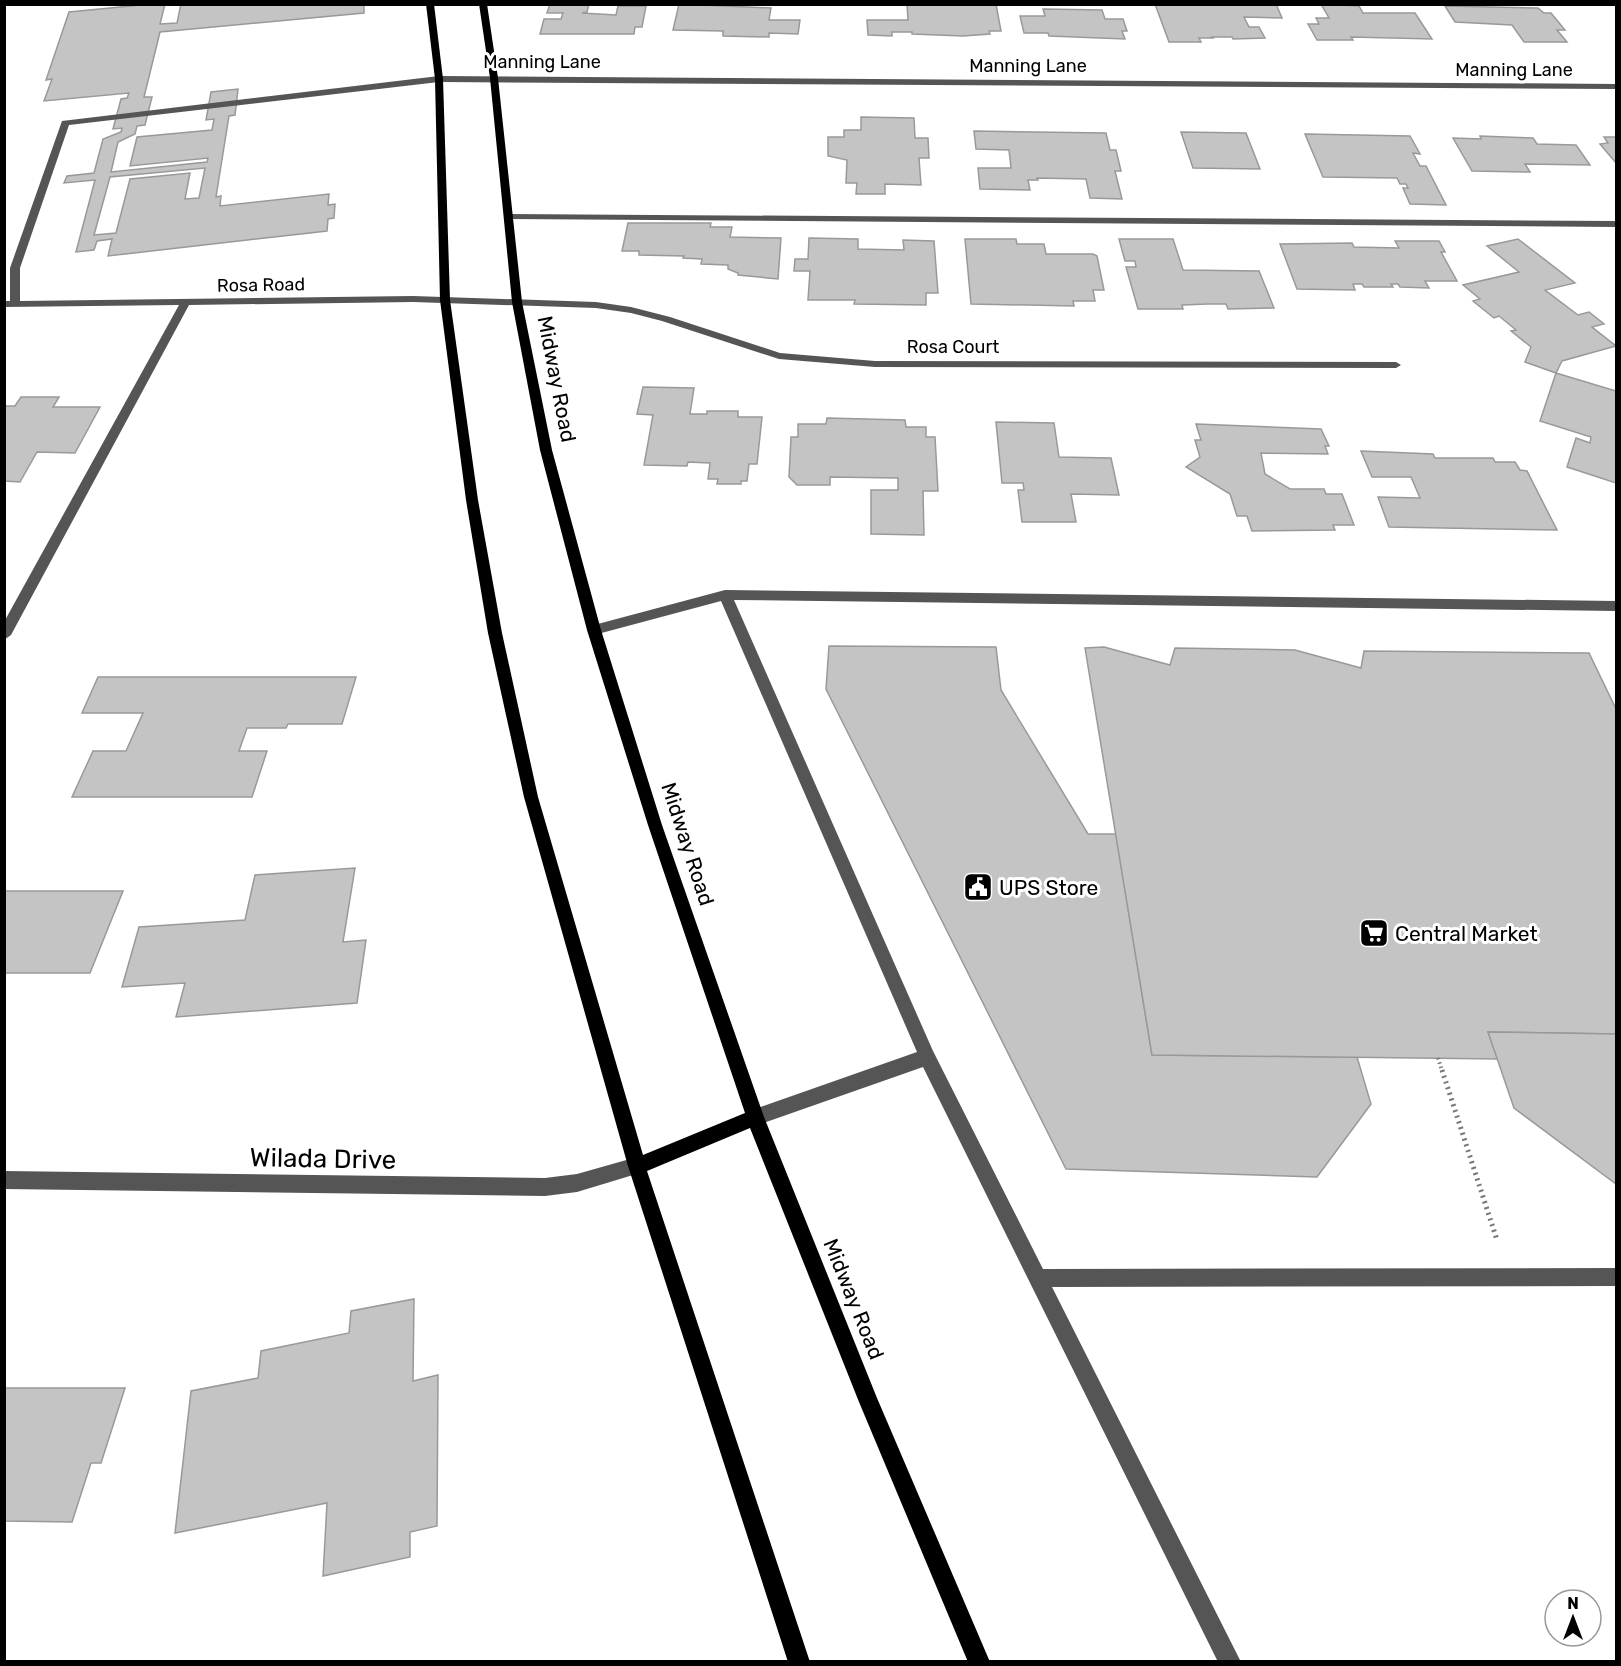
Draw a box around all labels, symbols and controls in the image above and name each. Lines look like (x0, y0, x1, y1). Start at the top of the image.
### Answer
street label: Manning Lane (483, 51, 601, 73)
street label: Manning Lane (969, 55, 1087, 77)
street label: Manning Lane (1455, 59, 1573, 81)
street label: Rosa Road (217, 273, 305, 297)
street label: Midway Road (533, 314, 581, 444)
street label: Rosa Court (907, 336, 999, 358)
street label: Midway Road (656, 779, 720, 909)
public building icon: UPS Store (962, 871, 994, 903)
place label: UPS Store (999, 875, 1098, 900)
supermarket icon: Central Market (1358, 917, 1390, 949)
place label: Central Market (1395, 921, 1538, 946)
street label: Wilada Drive (249, 1142, 397, 1176)
street label: Midway Road (818, 1235, 890, 1363)
north arrow (1543, 1588, 1603, 1648)
text: N (1567, 1594, 1579, 1613)

